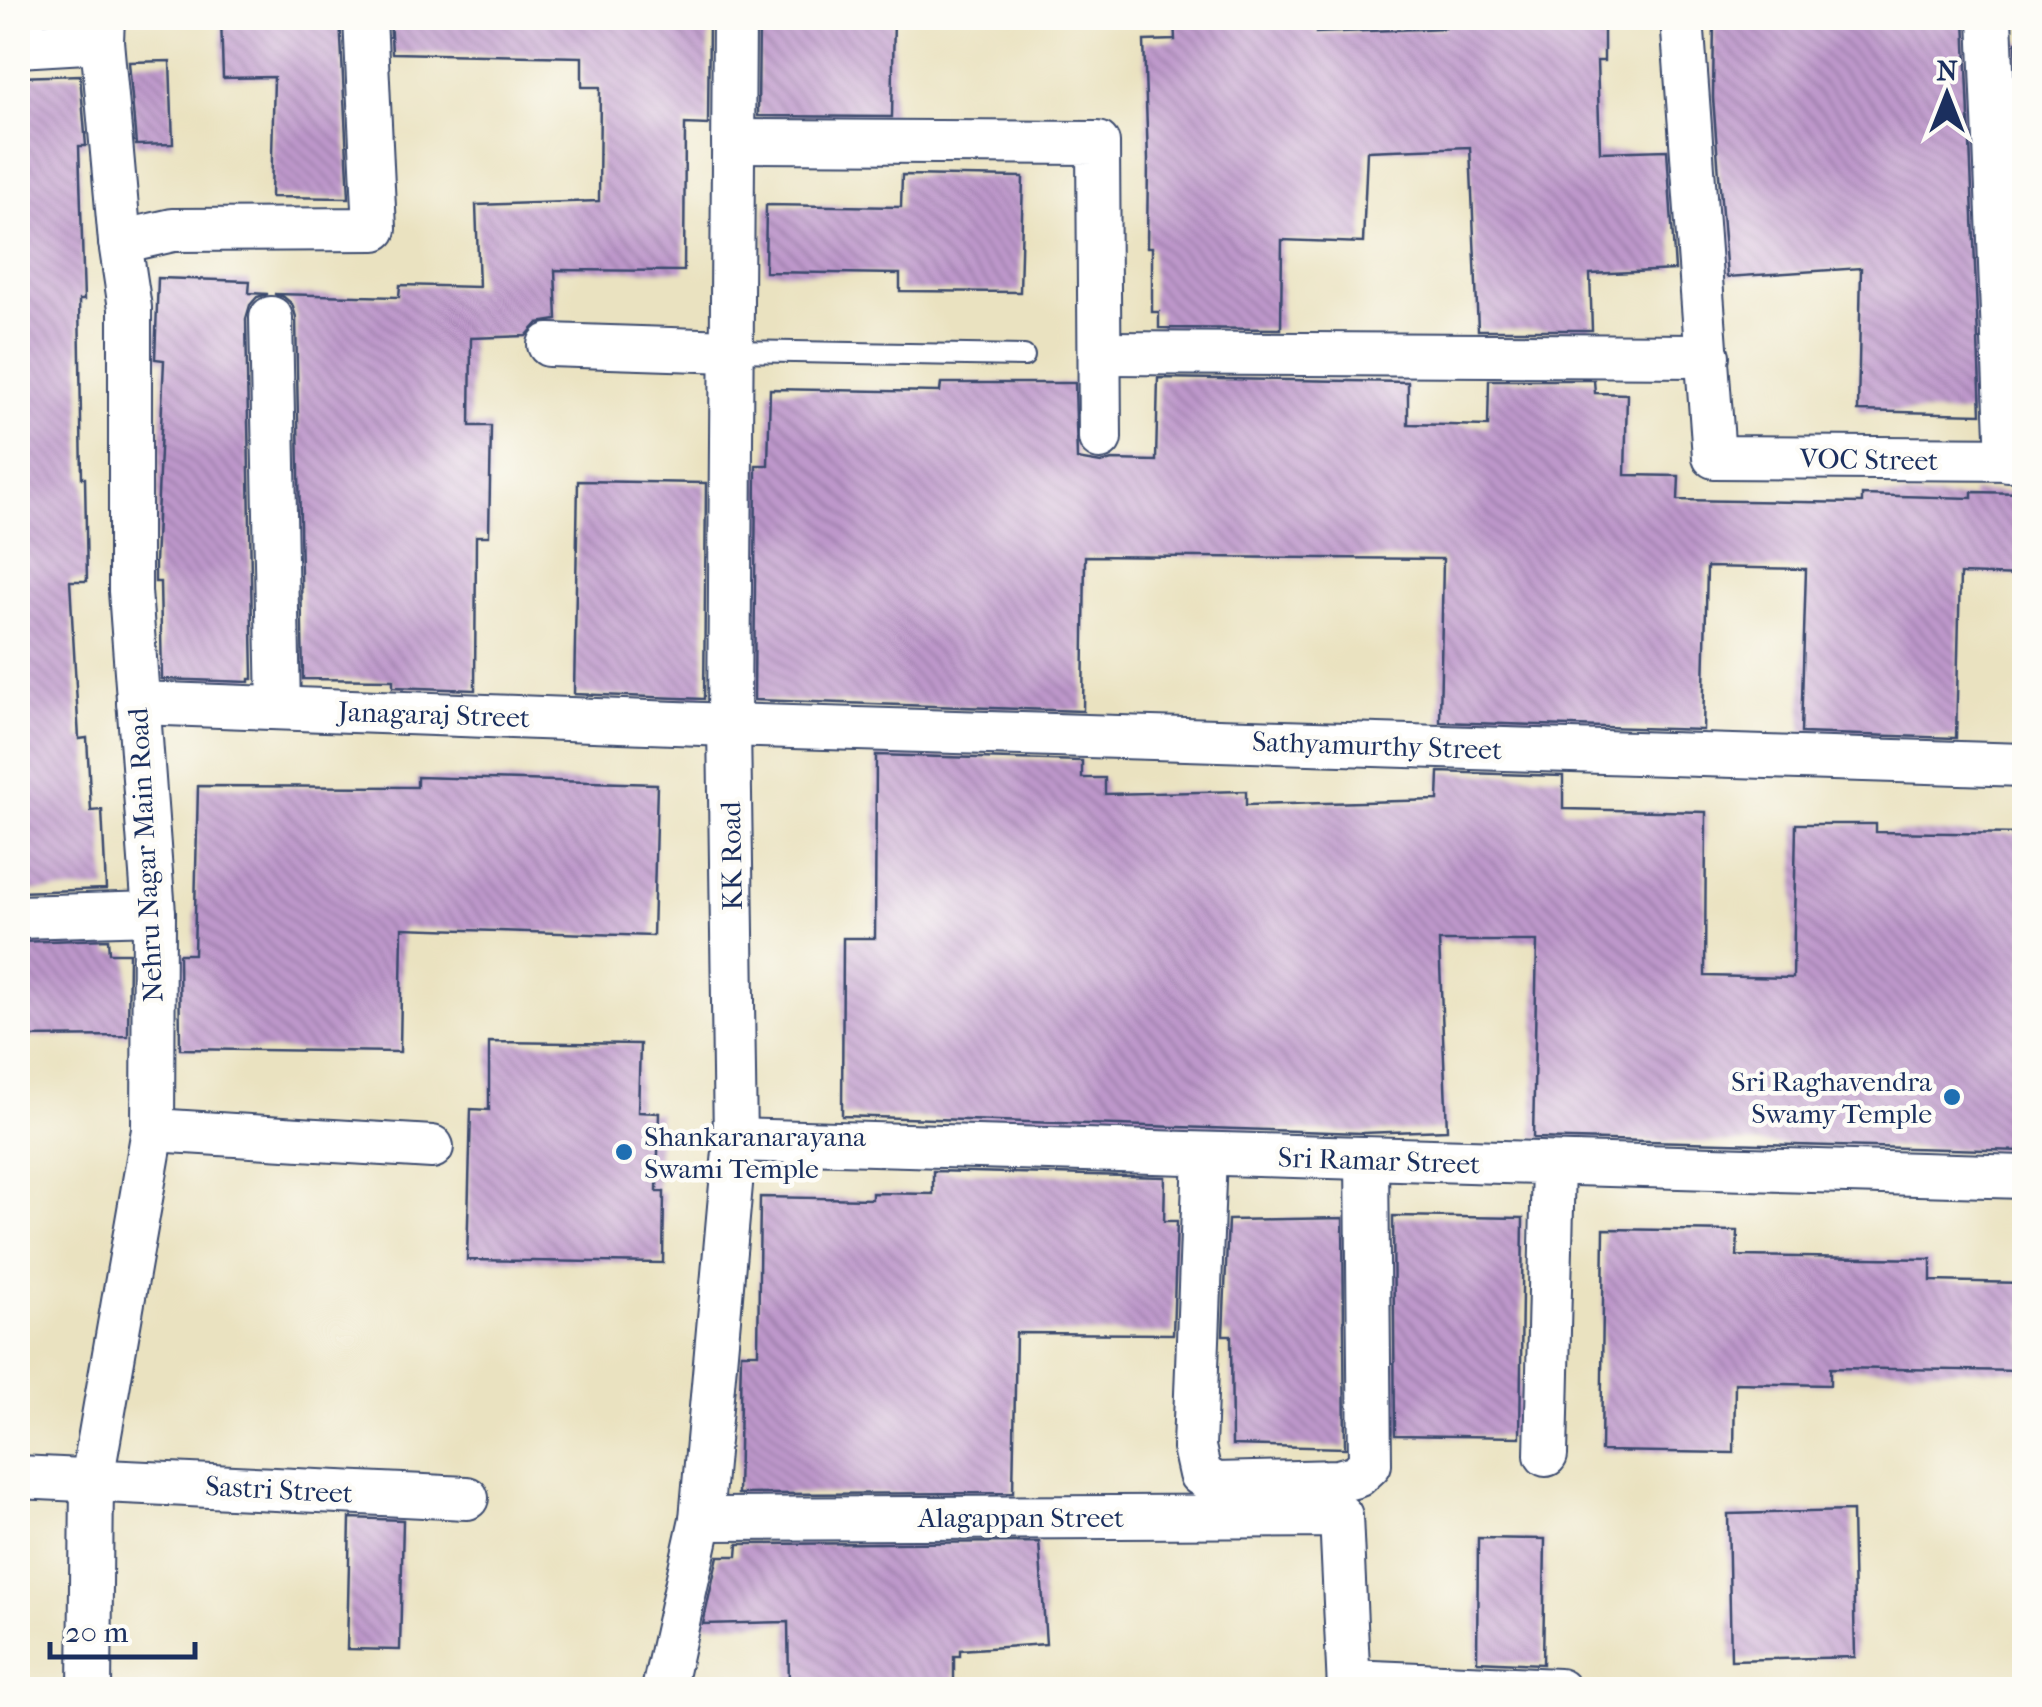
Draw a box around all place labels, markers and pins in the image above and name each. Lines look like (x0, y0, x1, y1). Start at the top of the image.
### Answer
place label: Sri Raghavendra Swamy Temple (1731, 1065, 1933, 1130)
marker: Sri Raghavendra Swamy Temple (1941, 1086, 1963, 1108)
place label: Shankaranarayana Swami Temple (644, 1120, 867, 1185)
marker: Shankaranarayana Swami Temple (613, 1141, 635, 1163)

